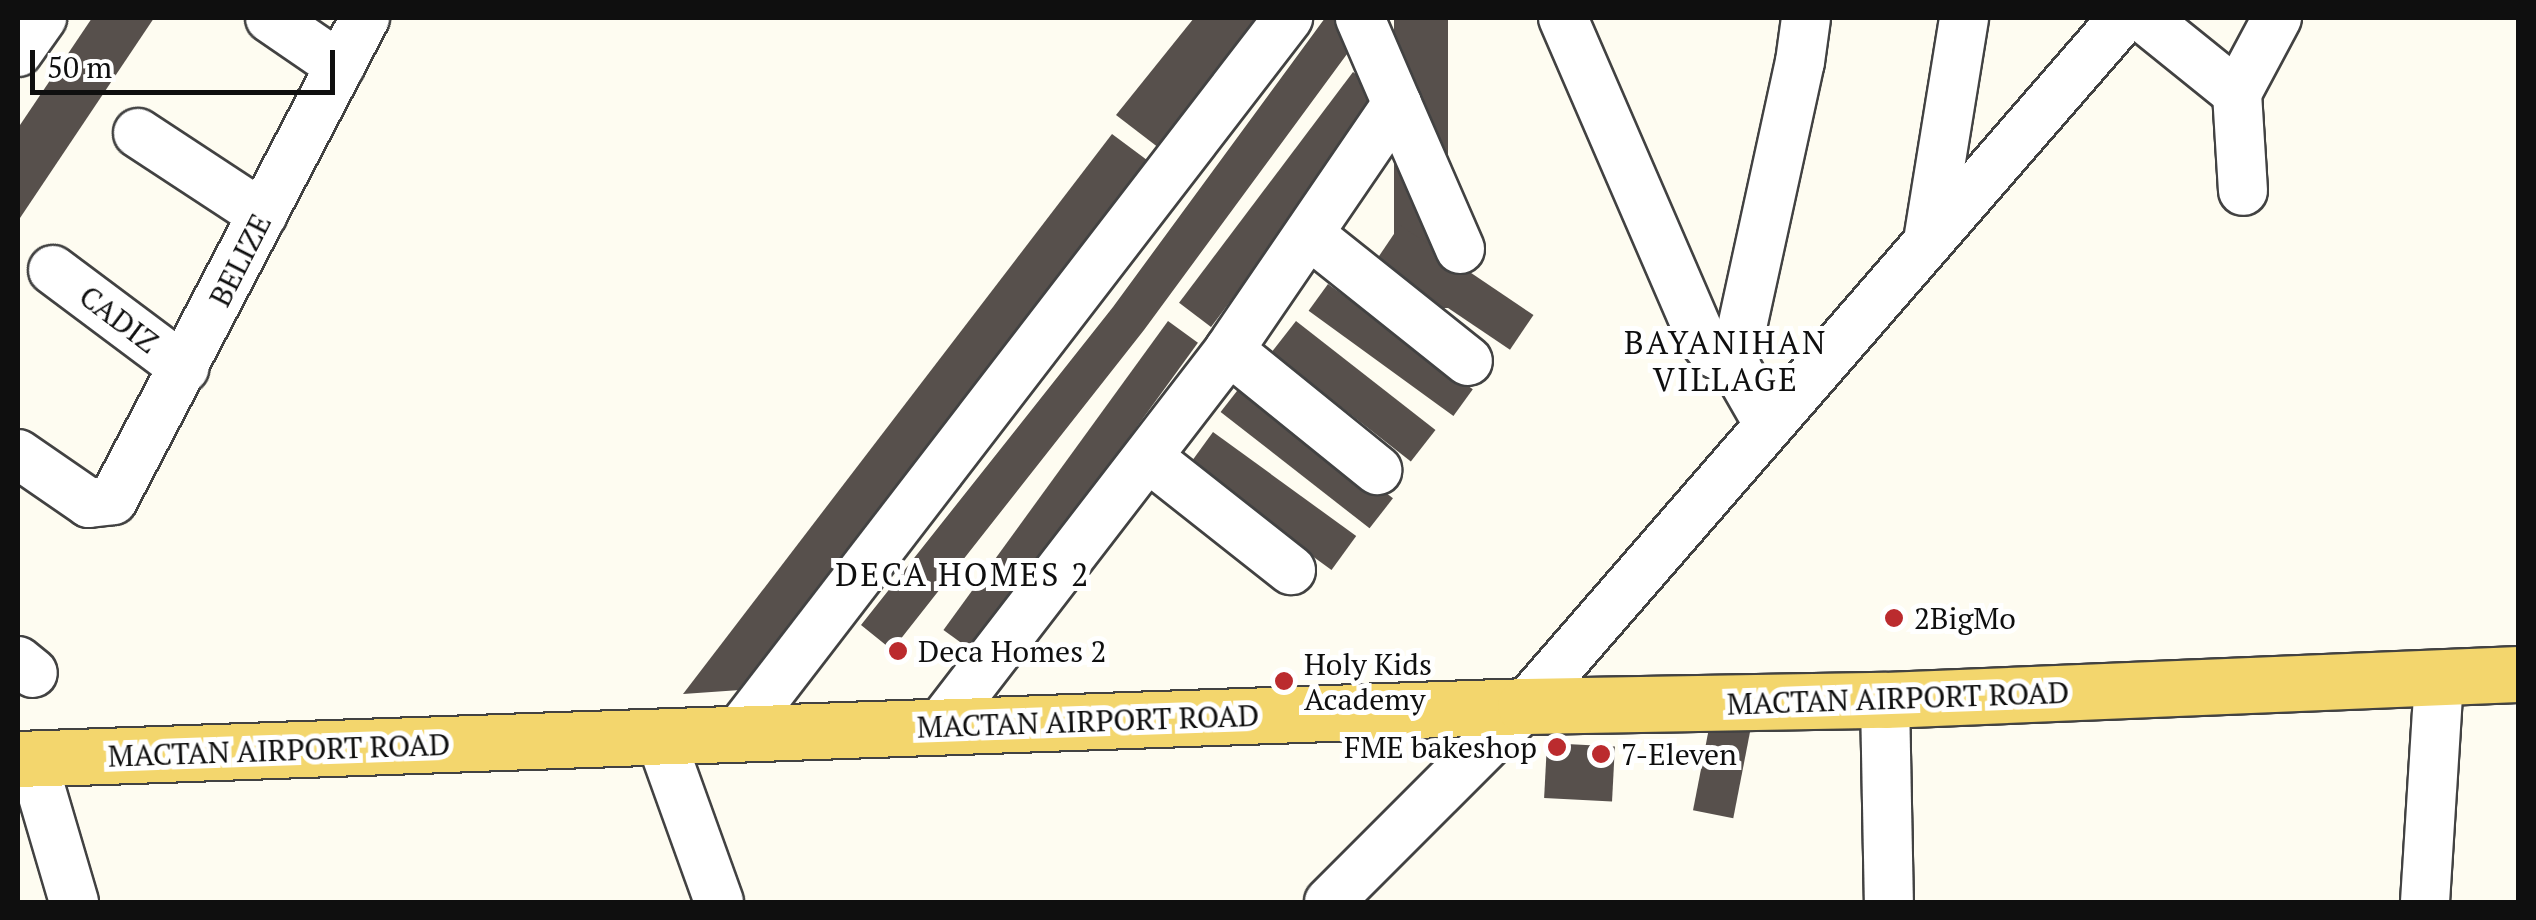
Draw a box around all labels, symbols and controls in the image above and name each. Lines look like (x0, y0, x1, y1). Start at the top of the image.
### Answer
scale bar (35, 30, 340, 92)
text: 50 m (47, 47, 112, 87)
street label: BELIZE (202, 208, 278, 312)
street label: CADIZ (73, 278, 165, 360)
district label: BAYANIHAN VILLAGE (1624, 324, 1828, 399)
district label: DECA HOMES 2 (835, 555, 1091, 593)
place label: 2BigMo (1914, 600, 2016, 636)
marker: 2BigMo (1883, 607, 1905, 629)
place label: Deca Homes 2 (918, 633, 1106, 669)
marker: Deca Homes 2 (887, 640, 909, 662)
place label: Holy Kids Academy (1304, 646, 1432, 716)
marker: Holy Kids Academy (1273, 670, 1295, 692)
street label: MACTAN AIRPORT ROAD (1726, 674, 2070, 722)
street label: MACTAN AIRPORT ROAD (916, 697, 1260, 745)
street label: MACTAN AIRPORT ROAD (107, 726, 451, 774)
place label: FME bakeshop (1344, 729, 1537, 765)
marker: FME bakeshop (1546, 736, 1568, 758)
place label: 7-Eleven (1621, 736, 1737, 772)
marker: 7-Eleven (1590, 743, 1612, 765)

